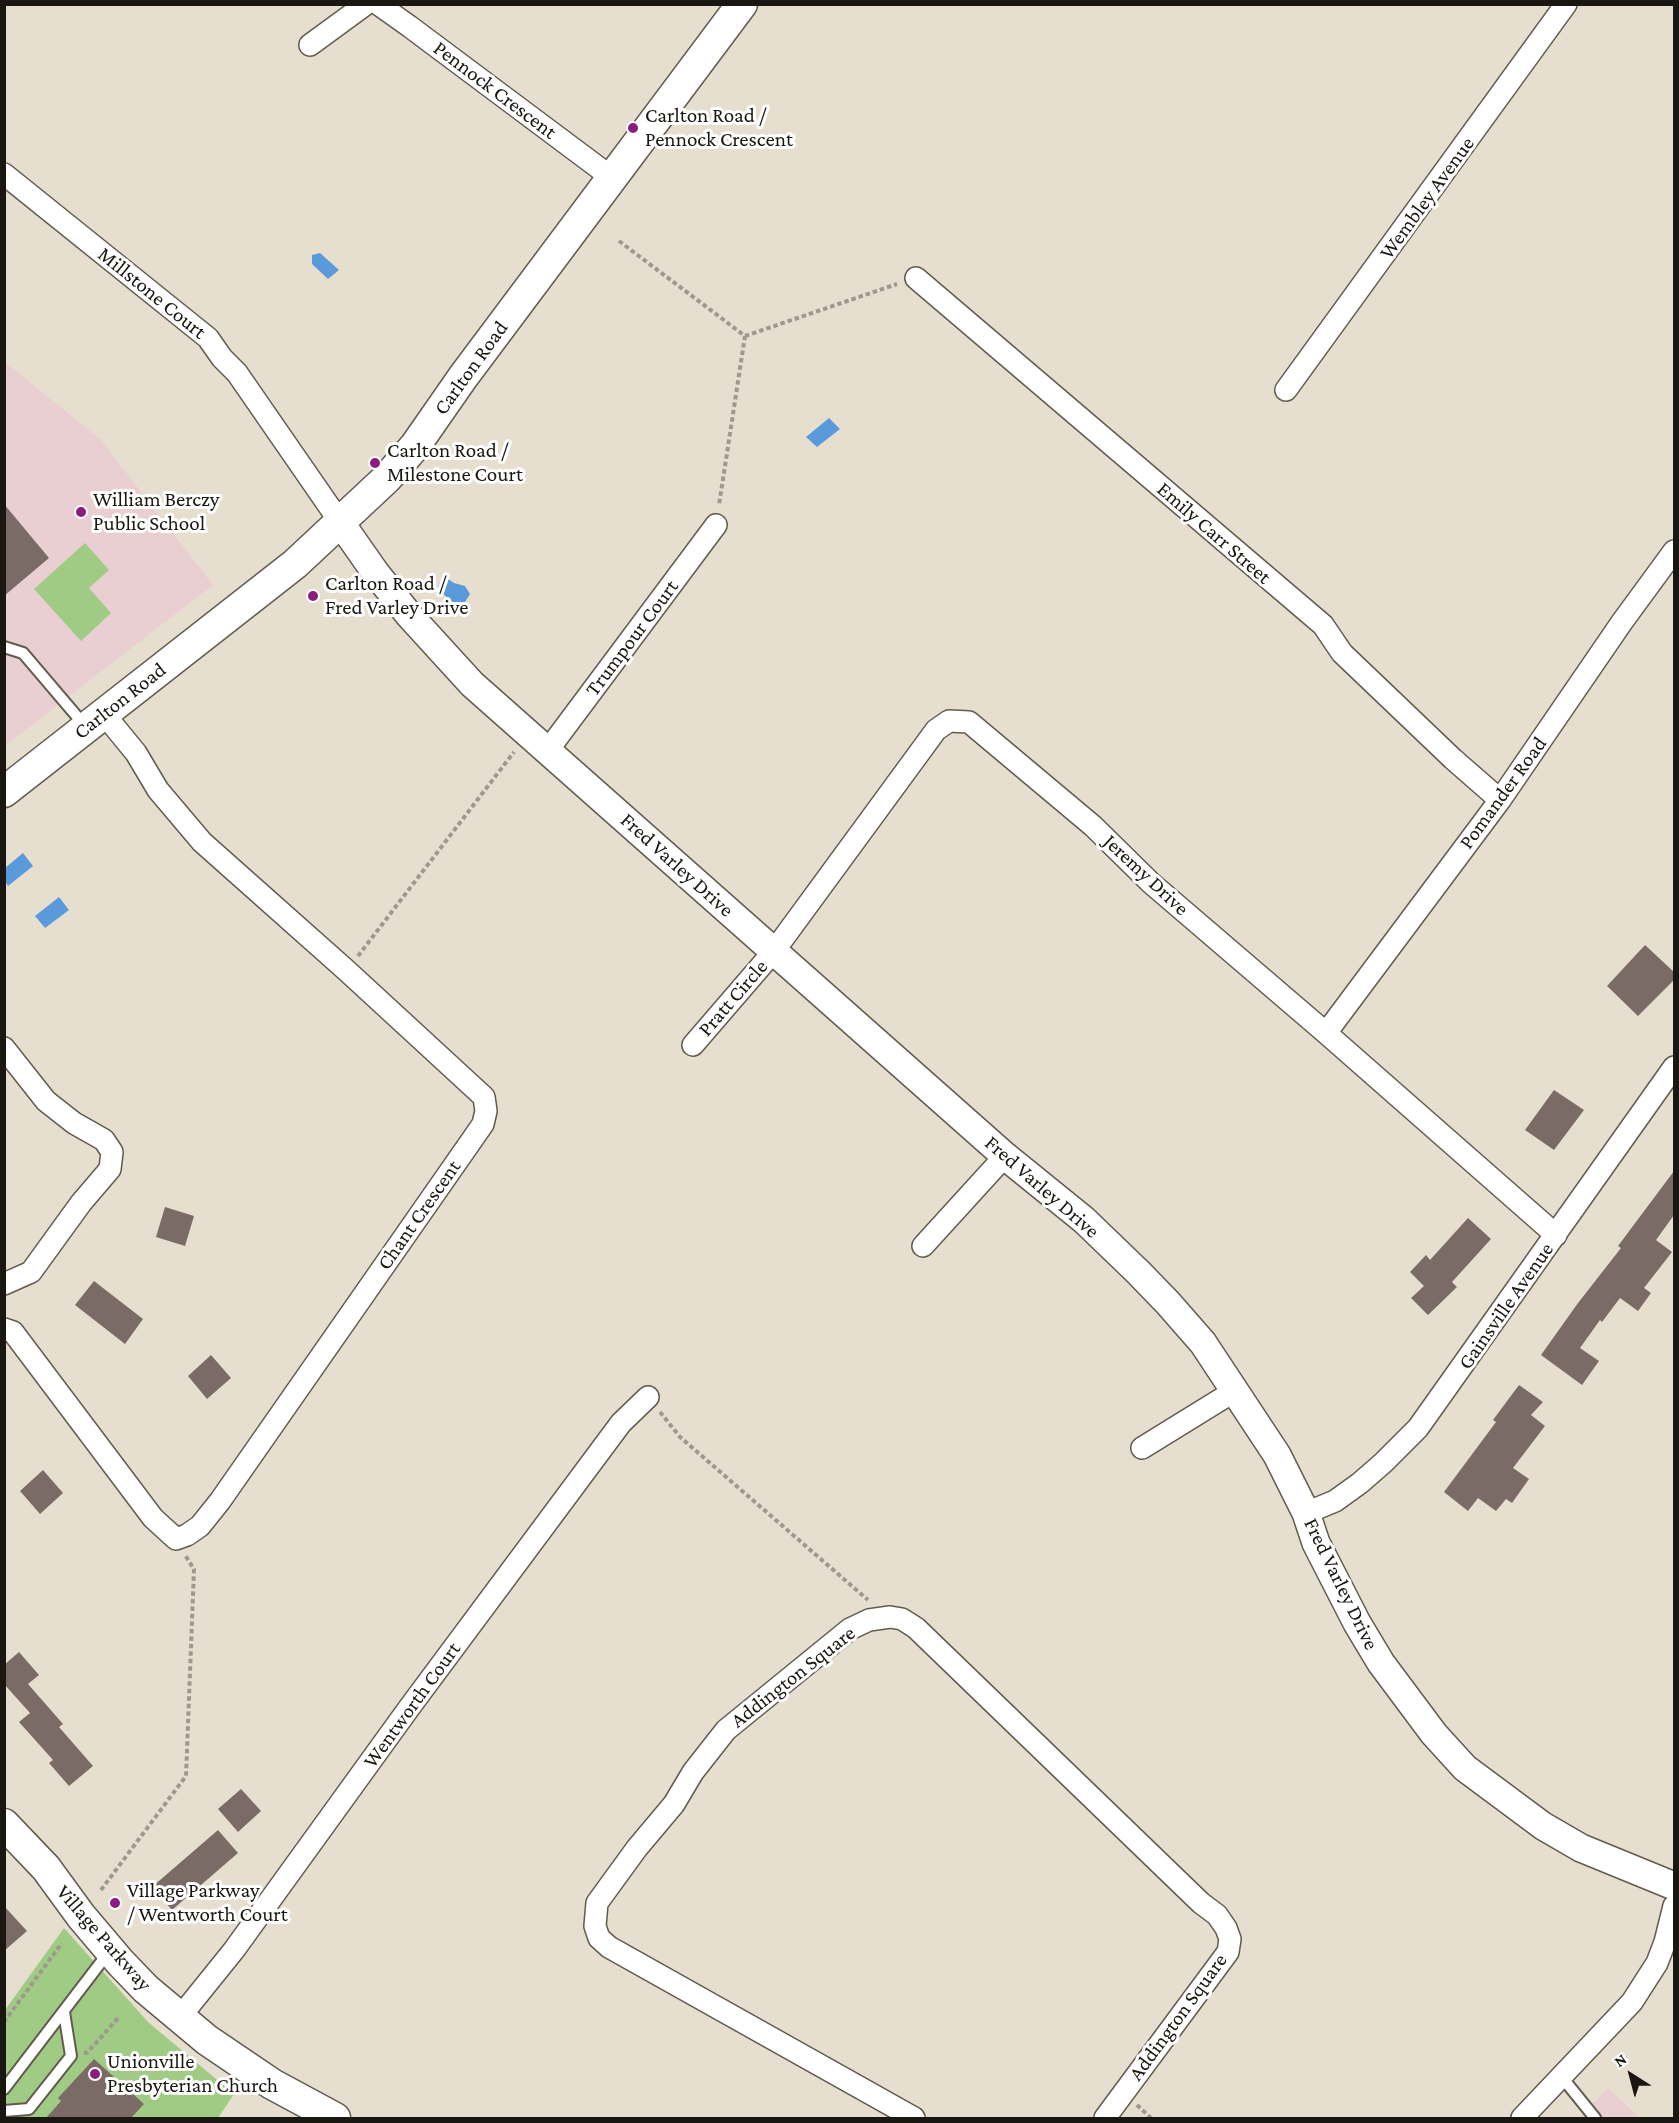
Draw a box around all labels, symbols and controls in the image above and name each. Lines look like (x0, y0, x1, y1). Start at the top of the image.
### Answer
street label: Pennock Crescent (428, 35, 562, 145)
place label: Carlton Road / Pennock Crescent (645, 103, 793, 153)
marker: Carlton Road / Pennock Crescent (626, 121, 640, 135)
street label: Wembley Avenue (1374, 132, 1480, 264)
street label: Millstone Court (93, 242, 211, 344)
street label: Carlton Road (429, 316, 513, 420)
place label: Carlton Road / Milestone Court (387, 438, 523, 488)
marker: Carlton Road / Milestone Court (368, 456, 382, 470)
street label: Emily Carr Street (1152, 477, 1276, 589)
place label: William Berczy Public School (93, 487, 219, 537)
marker: William Berczy Public School (74, 505, 88, 519)
place label: Carlton Road / Fred Varley Drive (325, 571, 469, 621)
street label: Trumpour Court (580, 575, 684, 701)
marker: Carlton Road / Fred Varley Drive (306, 589, 320, 603)
street label: Carlton Road (69, 657, 171, 745)
street label: Pomander Road (1454, 732, 1552, 854)
street label: Fred Varley Drive (615, 808, 739, 922)
street label: Jeremy Drive (1098, 829, 1194, 921)
street label: Pratt Circle (693, 954, 773, 1042)
street label: Fred Varley Drive (980, 1130, 1104, 1244)
street label: Chant Crescent (372, 1155, 466, 1275)
street label: Gainsville Avenue (1453, 1238, 1559, 1374)
street label: Fred Varley Drive (1298, 1514, 1384, 1654)
street label: Addington Square (726, 1621, 860, 1733)
street label: Wentworth Court (358, 1637, 466, 1773)
place label: Village Parkway / Wentworth Court (127, 1878, 288, 1928)
street label: Village Parkway (51, 1880, 157, 1996)
marker: Village Parkway / Wentworth Court (108, 1896, 122, 1910)
street label: Addington Square (1123, 1948, 1233, 2086)
north arrow (1601, 2045, 1661, 2105)
place label: Unionville Presbyterian Church (107, 2049, 278, 2099)
text: N (1611, 2050, 1630, 2070)
marker: Unionville Presbyterian Church (88, 2067, 102, 2081)

